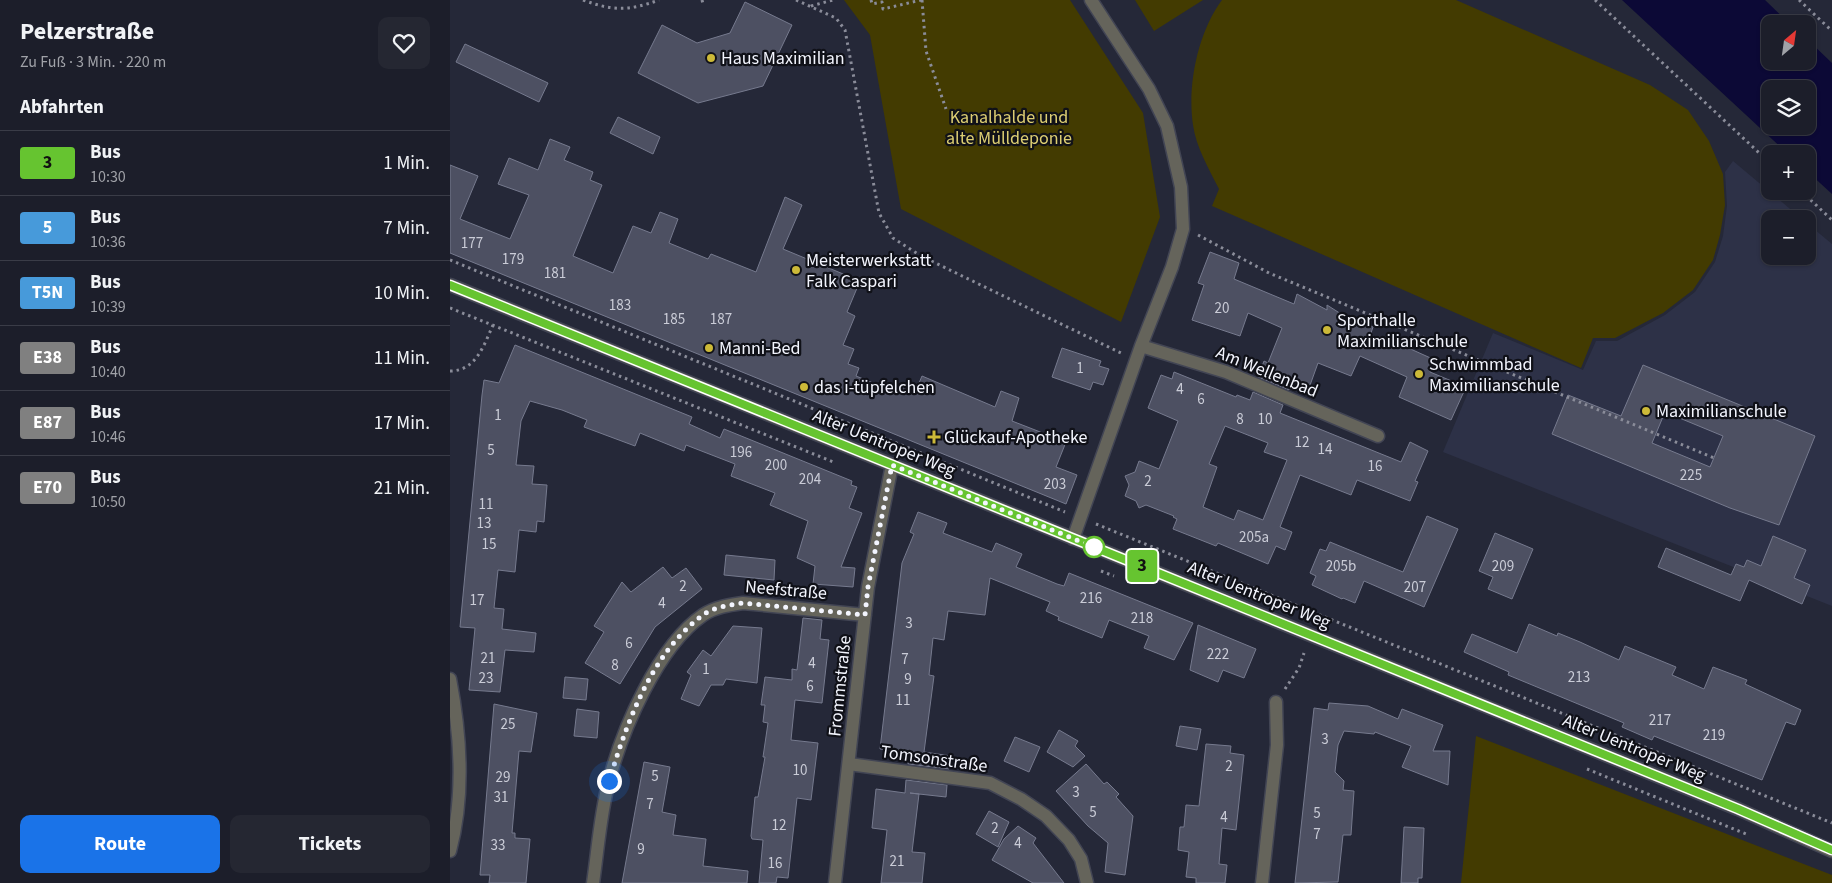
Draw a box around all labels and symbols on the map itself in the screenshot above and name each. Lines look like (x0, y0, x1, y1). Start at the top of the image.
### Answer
north arrow (1761, 15, 1816, 70)
place label: Haus Maximilian (721, 46, 845, 71)
marker: Haus Maximilian (705, 52, 717, 64)
park label: Kanalhalde und alte Mülldeponie (946, 105, 1072, 151)
house number: 177 (461, 233, 483, 254)
place label: Meisterwerkstatt Falk Caspari (806, 248, 931, 294)
house number: 179 (502, 249, 524, 270)
house number: 181 (544, 263, 566, 284)
marker: Meisterwerkstatt Falk Caspari (790, 264, 802, 276)
house number: 183 (609, 295, 631, 316)
house number: 20 (1215, 298, 1229, 319)
place label: Sporthalle Maximilianschule (1337, 308, 1468, 354)
house number: 185 (663, 309, 685, 330)
house number: 187 (710, 309, 732, 330)
marker: Sporthalle Maximilianschule (1321, 324, 1333, 336)
place label: Manni-Bed (719, 336, 800, 361)
street label: Am Wellenbad (1212, 340, 1322, 404)
marker: Manni-Bed (703, 342, 715, 354)
place label: Schwimmbad Maximilianschule (1429, 352, 1560, 398)
house number: 1 (1076, 358, 1084, 379)
marker: Schwimmbad Maximilianschule (1413, 368, 1425, 380)
place label: das i-tüpfelchen (814, 375, 935, 400)
house number: 4 (1176, 379, 1184, 400)
marker: das i-tüpfelchen (798, 381, 810, 393)
house number: 6 (1197, 389, 1205, 410)
place label: Maximilianschule (1656, 399, 1787, 424)
street label: Alter Uentroper Weg (809, 403, 959, 483)
house number: 1 (494, 405, 502, 426)
marker: Maximilianschule (1640, 405, 1652, 417)
house number: 8 (1236, 409, 1244, 430)
house number: 10 (1258, 409, 1272, 430)
place label: Glückauf-Apotheke (944, 425, 1087, 450)
marker: Glückauf-Apotheke (928, 431, 940, 443)
house number: 12 (1295, 432, 1309, 453)
house number: 14 (1318, 439, 1333, 460)
house number: 5 (487, 440, 495, 461)
house number: 196 (730, 442, 752, 463)
house number: 200 (765, 455, 787, 476)
house number: 16 (1368, 456, 1382, 477)
house number: 225 (1680, 465, 1702, 486)
house number: 204 (799, 469, 822, 490)
house number: 2 (1144, 471, 1152, 492)
house number: 203 (1044, 474, 1066, 495)
house number: 11 (479, 494, 493, 515)
house number: 13 (477, 513, 491, 534)
house number: 205a (1239, 527, 1269, 548)
house number: 15 (482, 534, 496, 555)
unlabelled marker (1083, 536, 1105, 558)
line badge: 3 (1126, 550, 1158, 582)
street label: Alter Uentroper Weg (1184, 555, 1334, 635)
house number: 205b (1326, 556, 1356, 577)
house number: 209 (1492, 556, 1514, 577)
street label: Neefstraße (744, 574, 828, 606)
house number: 2 (679, 576, 687, 597)
house number: 207 (1404, 577, 1426, 598)
house number: 216 (1080, 588, 1102, 609)
house number: 17 (470, 590, 484, 611)
house number: 4 (658, 593, 666, 614)
house number: 218 (1131, 608, 1153, 629)
house number: 3 (905, 613, 913, 634)
house number: 6 (625, 633, 633, 654)
street label: Frommstraße (822, 634, 858, 738)
house number: 222 (1207, 644, 1229, 665)
house number: 21 (481, 648, 495, 669)
house number: 7 (901, 649, 909, 670)
house number: 4 (808, 653, 816, 674)
house number: 8 (611, 655, 619, 676)
house number: 1 (702, 659, 710, 680)
house number: 213 (1568, 667, 1590, 688)
house number: 23 (479, 668, 493, 689)
house number: 9 (904, 669, 912, 690)
house number: 6 (806, 676, 814, 697)
house number: 11 (896, 690, 910, 711)
street label: Alter Uentroper Weg (1559, 708, 1709, 788)
house number: 217 (1649, 710, 1671, 731)
house number: 25 (501, 714, 515, 735)
house number: 219 (1703, 725, 1725, 746)
house number: 3 (1321, 729, 1329, 750)
street label: Tomsonstraße (879, 739, 989, 779)
house number: 2 (1225, 756, 1233, 777)
house number: 10 (793, 760, 807, 781)
house number: 5 (651, 766, 659, 787)
house number: 29 (496, 767, 510, 788)
your location (597, 769, 622, 794)
house number: 3 (1072, 782, 1080, 803)
house number: 31 (494, 787, 508, 808)
house number: 7 (646, 794, 654, 815)
house number: 5 (1089, 802, 1097, 823)
house number: 5 (1313, 803, 1321, 824)
house number: 4 (1220, 807, 1228, 828)
house number: 12 (772, 815, 786, 836)
house number: 2 (991, 818, 999, 839)
house number: 7 (1313, 824, 1321, 845)
house number: 4 (1014, 833, 1022, 854)
house number: 33 (491, 835, 505, 856)
house number: 9 (637, 839, 645, 860)
house number: 21 (890, 851, 904, 872)
house number: 16 (768, 853, 782, 874)

